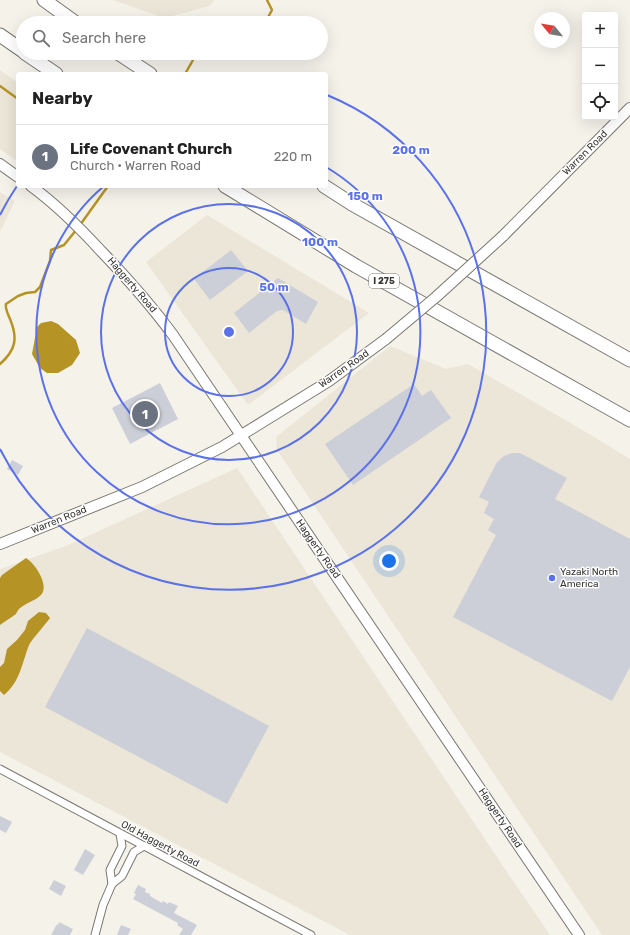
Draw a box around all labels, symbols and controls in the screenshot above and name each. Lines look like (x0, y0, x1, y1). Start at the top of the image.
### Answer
north arrow (534, 12, 570, 48)
map controls (582, 12, 618, 120)
button: + (582, 12, 618, 48)
search box (16, 16, 328, 60)
icon: search (30, 27, 52, 49)
text: Search here (62, 29, 146, 47)
button: − (582, 48, 618, 84)
button: locate (582, 84, 618, 120)
text: Nearby (32, 88, 93, 108)
street label: Warren Road (560, 128, 610, 178)
text: Life Covenant Church (70, 140, 232, 158)
text: 200 m (392, 143, 430, 157)
text: 1 (42, 149, 48, 164)
text: 220 m (274, 149, 312, 164)
text: Church · Warren Road (70, 158, 201, 173)
text: 150 m (347, 189, 383, 203)
text: 100 m (302, 235, 338, 249)
street label: Haggerty Road (105, 255, 159, 315)
road number: I 275 (369, 274, 399, 288)
text: 50 m (259, 280, 289, 294)
centre of rings (222, 325, 236, 339)
street label: Warren Road (317, 347, 371, 391)
pin: 1 (132, 399, 158, 429)
street label: Warren Road (30, 503, 88, 537)
street label: Haggerty Road (293, 517, 343, 581)
your location (379, 551, 399, 571)
place label: Yazaki North America (560, 566, 618, 590)
marker: Yazaki North America (547, 573, 557, 583)
street label: Haggerty Road (476, 786, 524, 850)
street label: Old Haggerty Road (119, 818, 201, 870)

